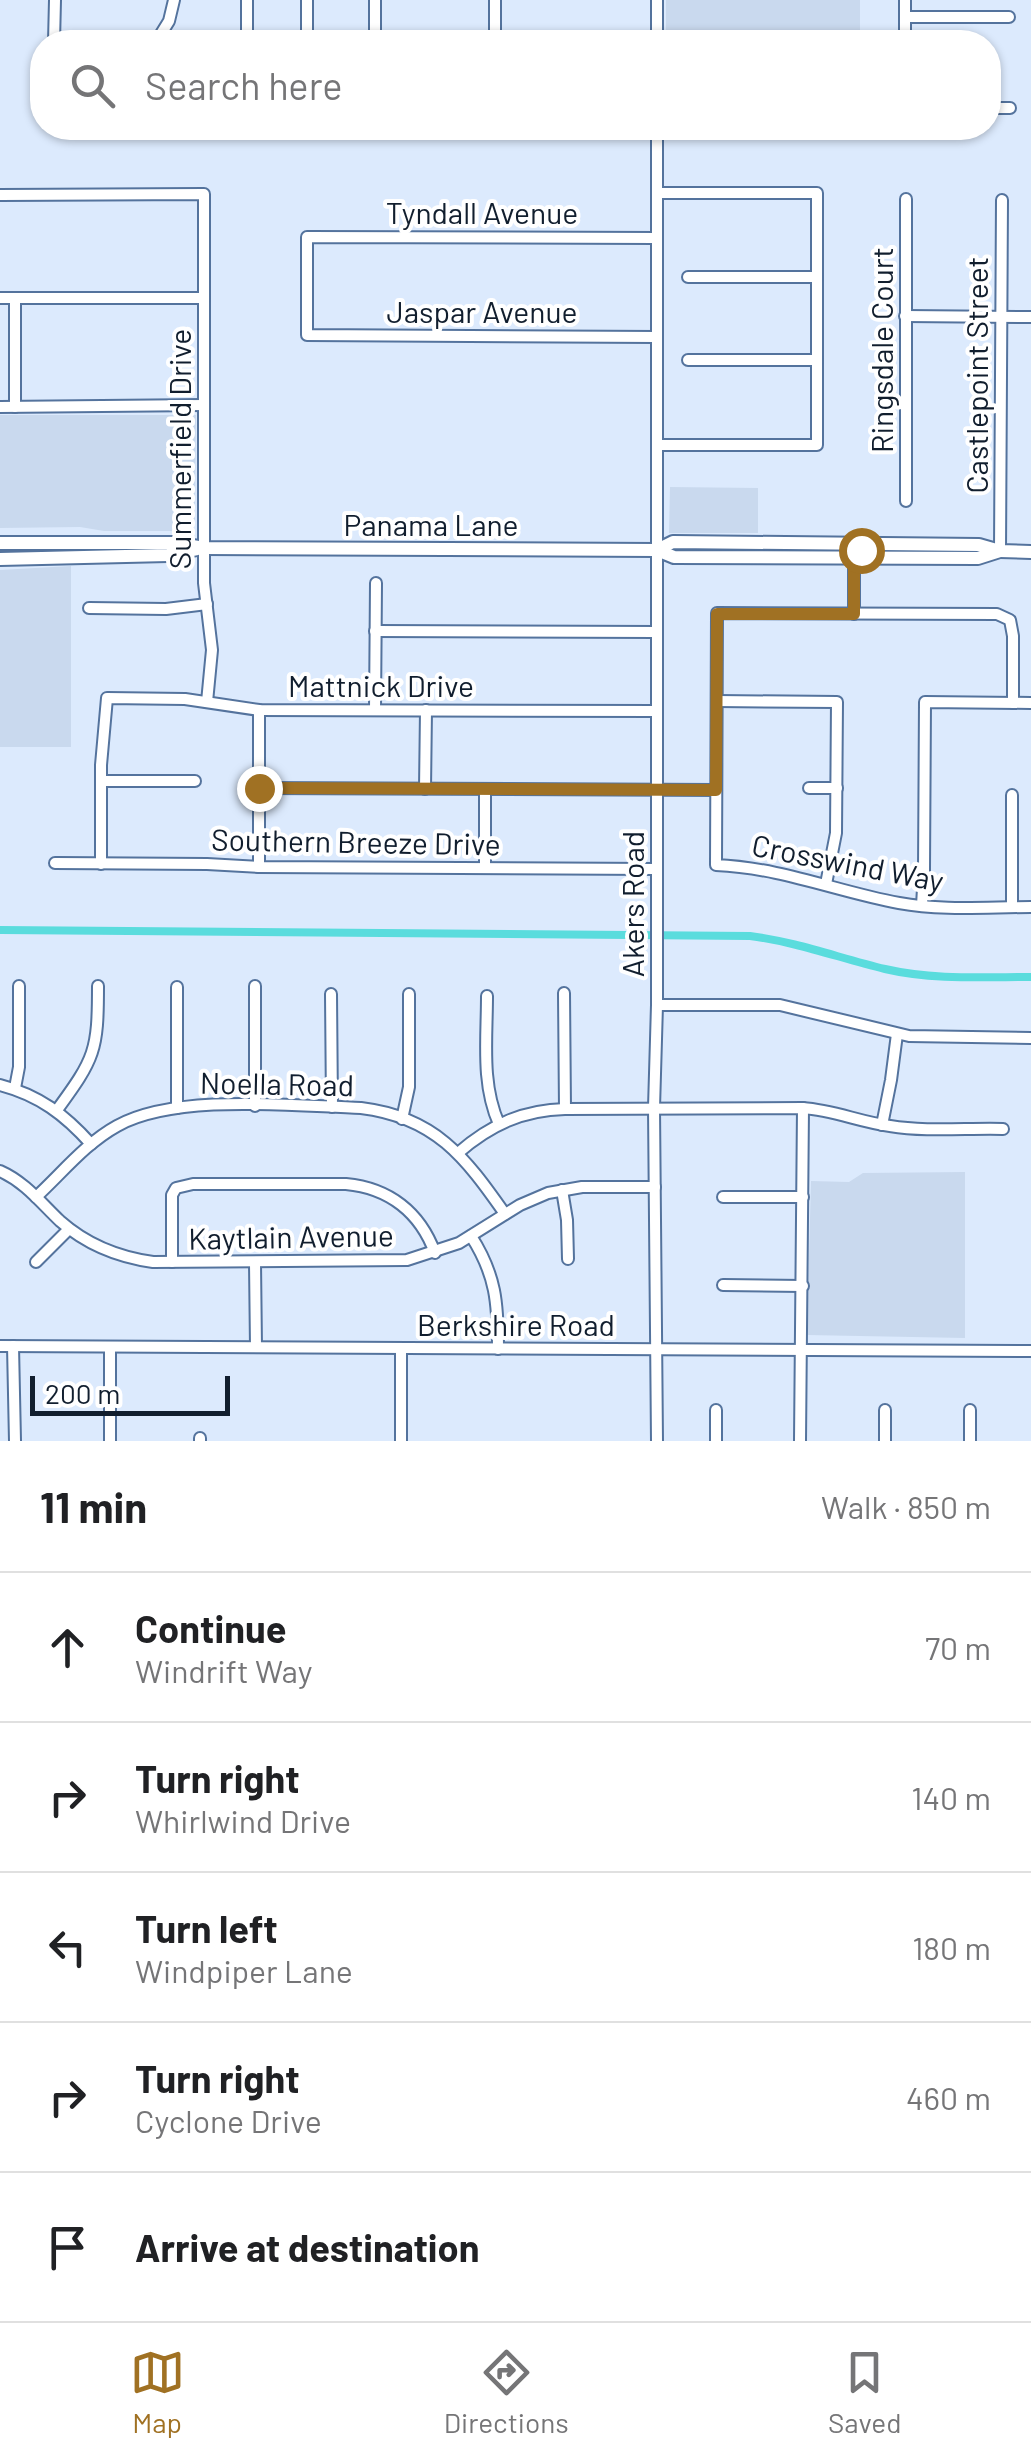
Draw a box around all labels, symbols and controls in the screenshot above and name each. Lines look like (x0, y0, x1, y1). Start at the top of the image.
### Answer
search box (30, 30, 1001, 140)
icon: search (65, 58, 120, 113)
text: Search here (145, 62, 343, 108)
street label: Tyndall Avenue (386, 194, 578, 230)
street label: Ringsdale Court (863, 247, 899, 453)
street label: Castlepoint Street (958, 257, 994, 493)
street label: Jaspar Avenue (386, 293, 578, 329)
street label: Summerfield Drive (161, 329, 197, 569)
street label: Panama Lane (344, 506, 518, 542)
route start (839, 528, 885, 574)
street label: Mattnick Drive (288, 667, 474, 703)
route end (237, 766, 283, 812)
street label: Southern Breeze Drive (211, 820, 501, 862)
street label: Crosswind Way (749, 826, 947, 898)
street label: Akers Road (614, 831, 650, 977)
street label: Noella Road (200, 1064, 354, 1102)
street label: Kaytlain Avenue (188, 1216, 394, 1256)
street label: Berkshire Road (417, 1306, 615, 1342)
scale bar (30, 1371, 230, 1416)
text: 200 m (45, 1376, 120, 1410)
text: 11 min (40, 1481, 147, 1531)
text: Walk · 850 m (821, 1487, 991, 1525)
text: Continue (135, 1605, 286, 1651)
icon: ahead (40, 1620, 95, 1675)
text: 70 m (925, 1628, 991, 1666)
text: Windrift Way (135, 1651, 312, 1689)
text: Turn right (135, 1755, 300, 1801)
icon: right (40, 1770, 95, 1825)
text: 140 m (911, 1778, 991, 1816)
text: Whirlwind Drive (135, 1801, 351, 1839)
text: Turn left (135, 1905, 278, 1951)
icon: left (40, 1920, 95, 1975)
text: 180 m (912, 1928, 991, 1966)
text: Windpiper Lane (135, 1951, 353, 1989)
text: Turn right (135, 2055, 300, 2101)
icon: right (40, 2070, 95, 2125)
text: 460 m (906, 2078, 991, 2116)
text: Cyclone Drive (135, 2101, 322, 2139)
icon: arrive (40, 2220, 95, 2275)
text: Arrive at destination (135, 2224, 480, 2270)
tab: Map (130, 2345, 185, 2439)
tab: Directions (444, 2345, 569, 2439)
tab: Saved (828, 2345, 901, 2439)

